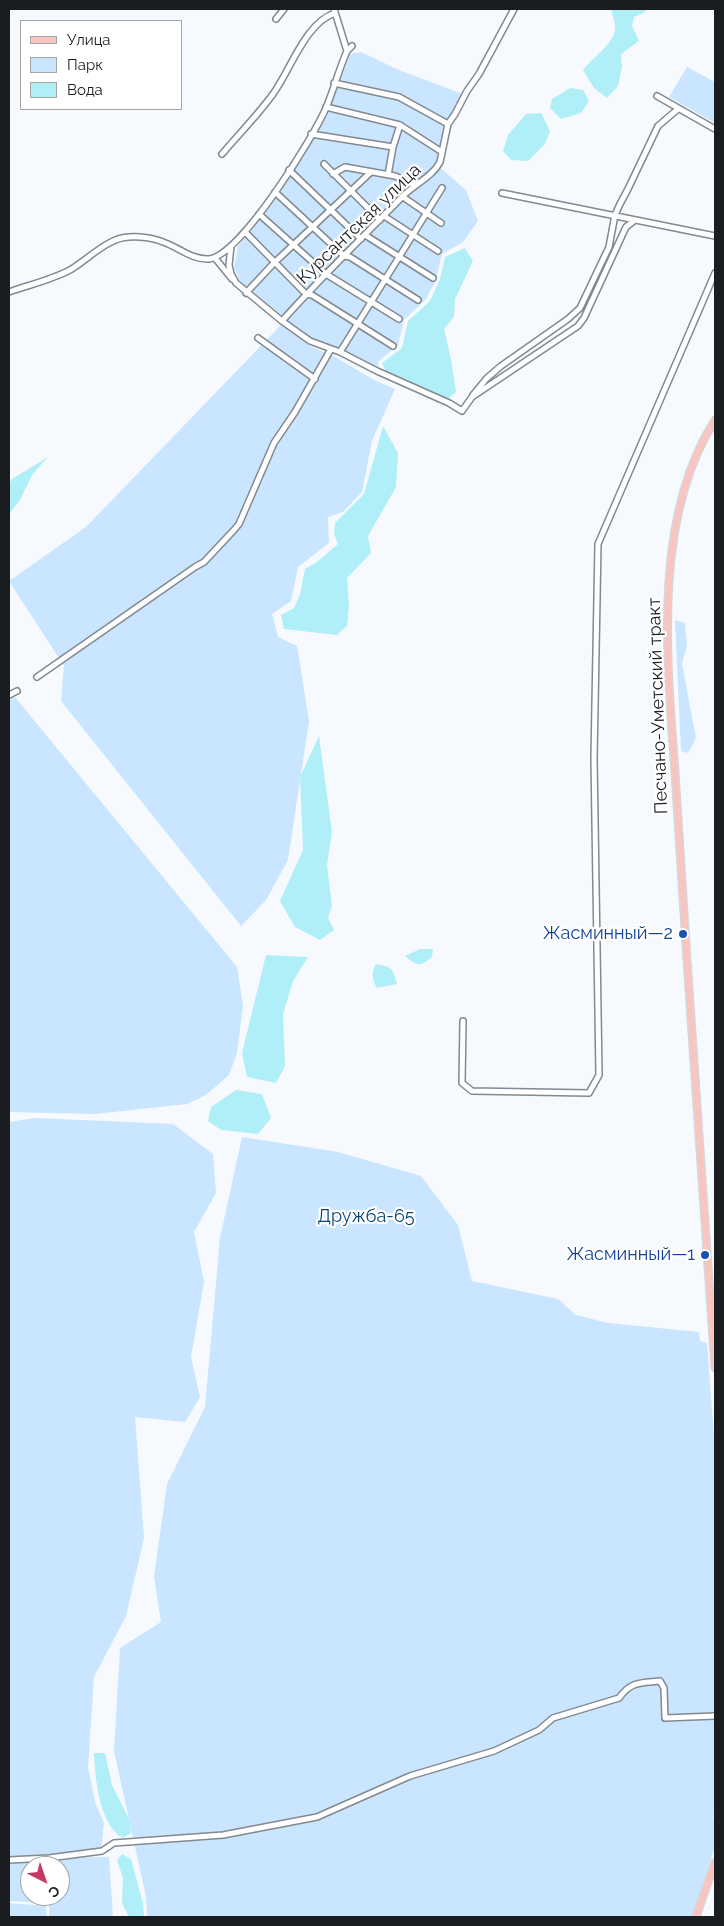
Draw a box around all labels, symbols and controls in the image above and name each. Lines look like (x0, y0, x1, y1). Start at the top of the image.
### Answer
legend (20, 20, 182, 110)
text: Улица (67, 31, 111, 49)
text: Парк (67, 56, 103, 74)
text: Вода (67, 81, 103, 99)
street label: Курсантская улица (292, 159, 426, 289)
street label: Песчано-Уметский тракт (643, 597, 673, 815)
place label: Жасминный—2 (543, 923, 673, 945)
marker: Жасминный—2 (677, 928, 689, 940)
park label: Дружба-65 (317, 1206, 415, 1228)
place label: Жасминный—1 (567, 1244, 695, 1266)
marker: Жасминный—1 (699, 1249, 711, 1261)
north arrow (20, 1856, 70, 1906)
text: С (45, 1882, 63, 1901)

